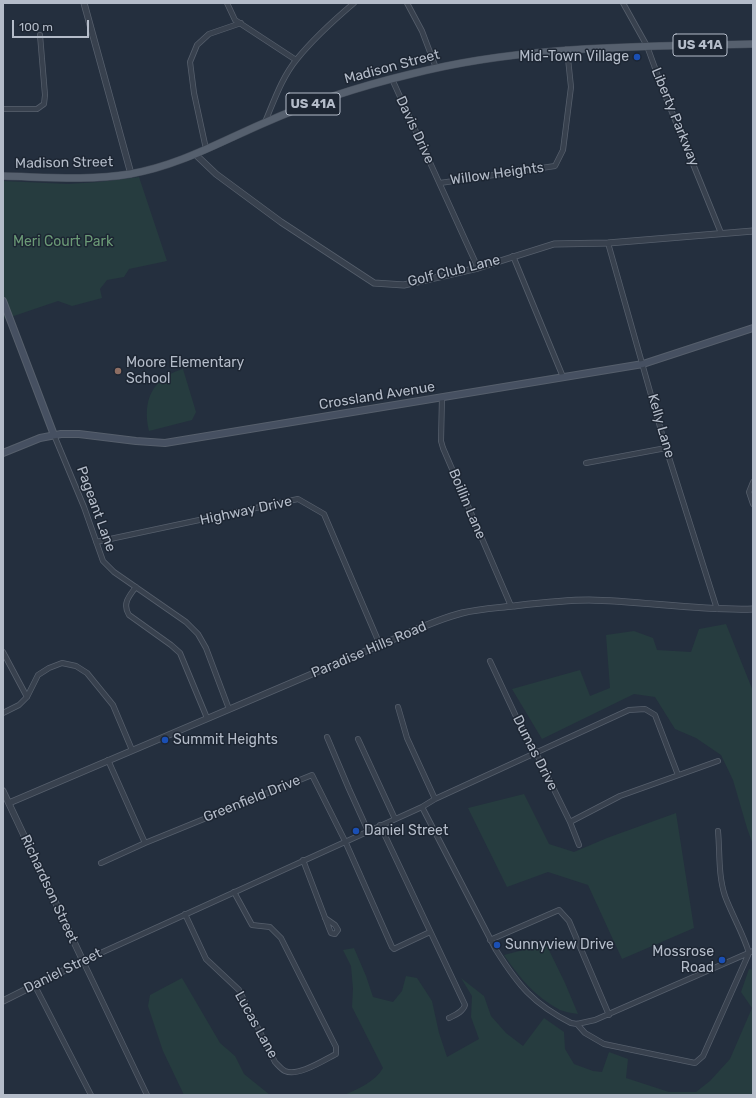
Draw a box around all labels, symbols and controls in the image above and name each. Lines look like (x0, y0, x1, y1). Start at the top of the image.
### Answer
scale bar (14, 12, 91, 38)
text: 100 m (19, 20, 53, 34)
road number: US 41A (673, 34, 727, 56)
street label: Madison Street (342, 46, 442, 88)
place label: Mid-Town Village (519, 49, 629, 65)
marker: Mid-Town Village (632, 52, 642, 62)
street label: Liberty Parkway (648, 65, 702, 169)
road number: US 41A (286, 93, 340, 115)
street label: Davis Drive (392, 94, 438, 166)
street label: Madison Street (15, 154, 113, 172)
street label: Willow Heights (449, 159, 545, 189)
park label: Meri Court Park (13, 234, 113, 250)
street label: Golf Club Lane (406, 251, 502, 291)
place label: Moore Elementary School (126, 355, 244, 388)
marker: Moore Elementary School (113, 366, 123, 376)
street label: Crossland Avenue (318, 379, 436, 413)
street label: Kelly Lane (644, 392, 678, 460)
street label: Pageant Lane (73, 464, 119, 554)
street label: Boillin Lane (445, 466, 489, 542)
street label: Highway Drive (198, 493, 294, 529)
street label: Paradise Hills Road (309, 618, 429, 682)
street label: Dumas Drive (509, 712, 561, 794)
place label: Summit Heights (173, 732, 278, 748)
marker: Summit Heights (160, 735, 170, 745)
street label: Greenfield Drive (201, 772, 303, 826)
place label: Daniel Street (364, 823, 448, 839)
marker: Daniel Street (351, 826, 361, 836)
street label: Richardson Street (17, 832, 81, 946)
place label: Sunnyview Drive (505, 937, 614, 953)
marker: Sunnyview Drive (492, 940, 502, 950)
place label: Mossrose Road (652, 944, 714, 976)
street label: Daniel Street (21, 945, 105, 997)
marker: Mossrose Road (717, 955, 727, 965)
street label: Lucas Lane (231, 989, 281, 1061)

